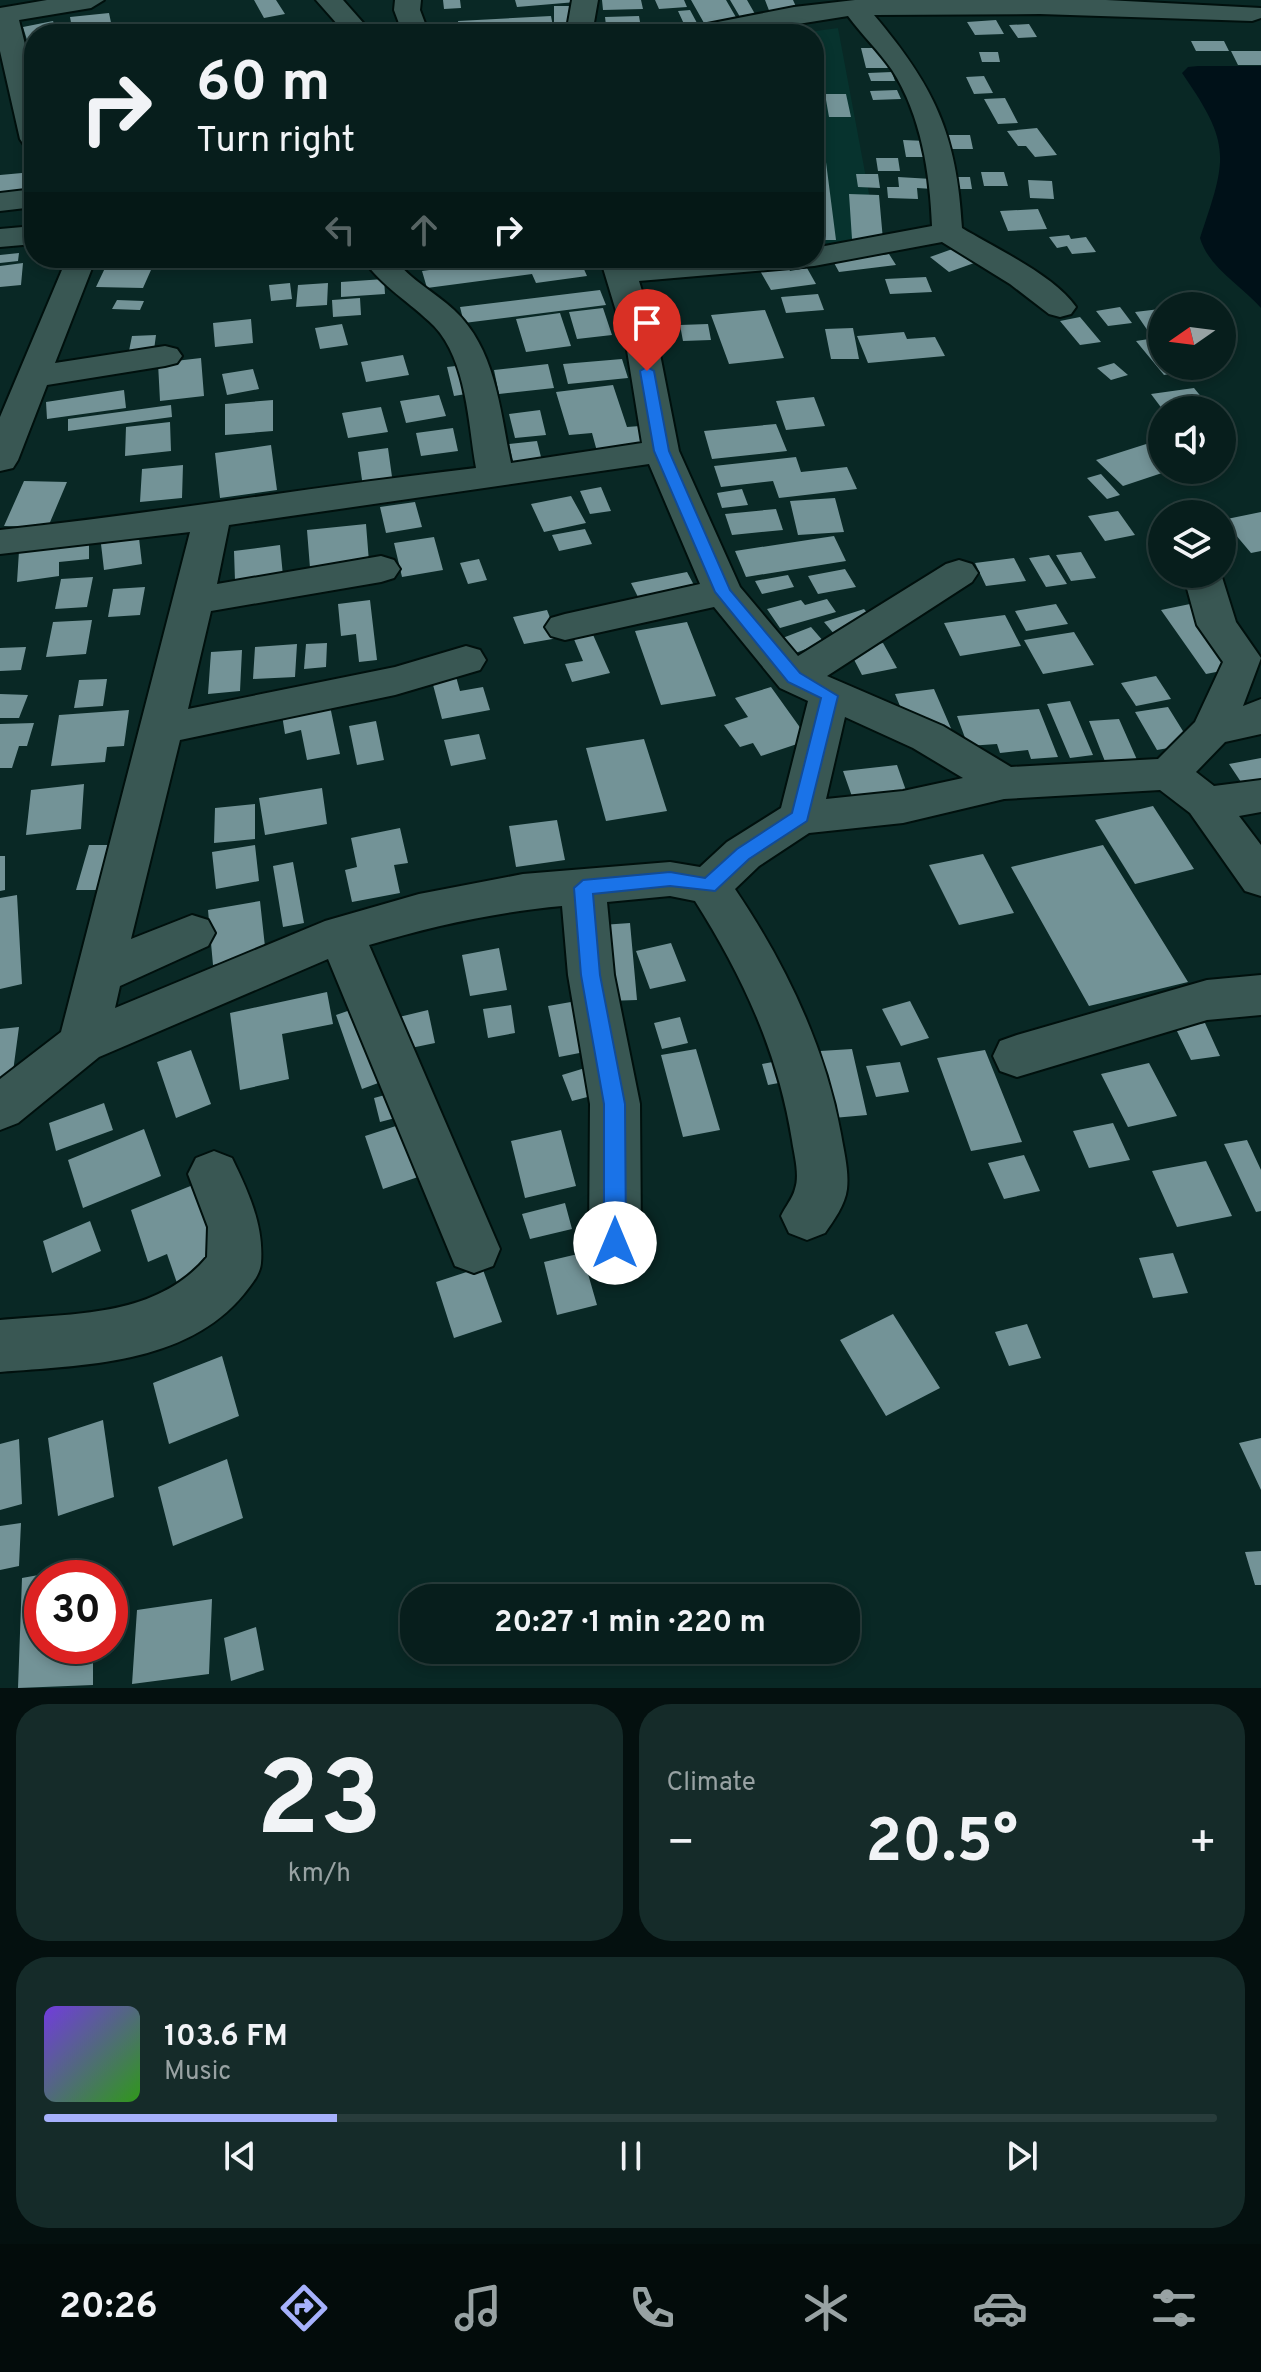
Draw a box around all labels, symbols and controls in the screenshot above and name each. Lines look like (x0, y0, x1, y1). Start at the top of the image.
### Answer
text: 60 m (196, 50, 330, 120)
icon: right (64, 56, 168, 160)
text: Turn right (196, 119, 355, 165)
icon: left (318, 208, 362, 252)
icon: ahead (402, 208, 446, 252)
icon: right (486, 208, 530, 252)
pin (613, 289, 681, 371)
north arrow (1148, 292, 1236, 380)
map controls (1148, 292, 1236, 588)
icon: arrive (625, 301, 669, 345)
button: sound (1148, 396, 1236, 484)
button: layers (1148, 500, 1236, 588)
position arrow (573, 1201, 657, 1285)
speed limit sign: 30 (24, 1560, 128, 1664)
text: 20:27 · 1 min · 220 m (494, 1605, 766, 1642)
text: 23 (256, 1740, 382, 1872)
text: Climate (667, 1767, 756, 1800)
text: 20.5° (866, 1807, 1018, 1883)
text: − (667, 1817, 695, 1873)
text: + (1189, 1817, 1217, 1873)
text: km/h (288, 1858, 351, 1891)
text: 103.6 FM (164, 2019, 288, 2056)
text: Music (164, 2056, 231, 2089)
icon: previous (218, 2134, 262, 2178)
icon: pause (609, 2134, 653, 2178)
icon: next (1000, 2134, 1044, 2178)
icon: directions (276, 2280, 332, 2336)
icon: music (450, 2280, 506, 2336)
icon: phone (624, 2280, 680, 2336)
icon: climate (798, 2280, 854, 2336)
icon: car (972, 2280, 1028, 2336)
icon: filters (1146, 2280, 1202, 2336)
text: 20:26 (59, 2285, 158, 2331)

